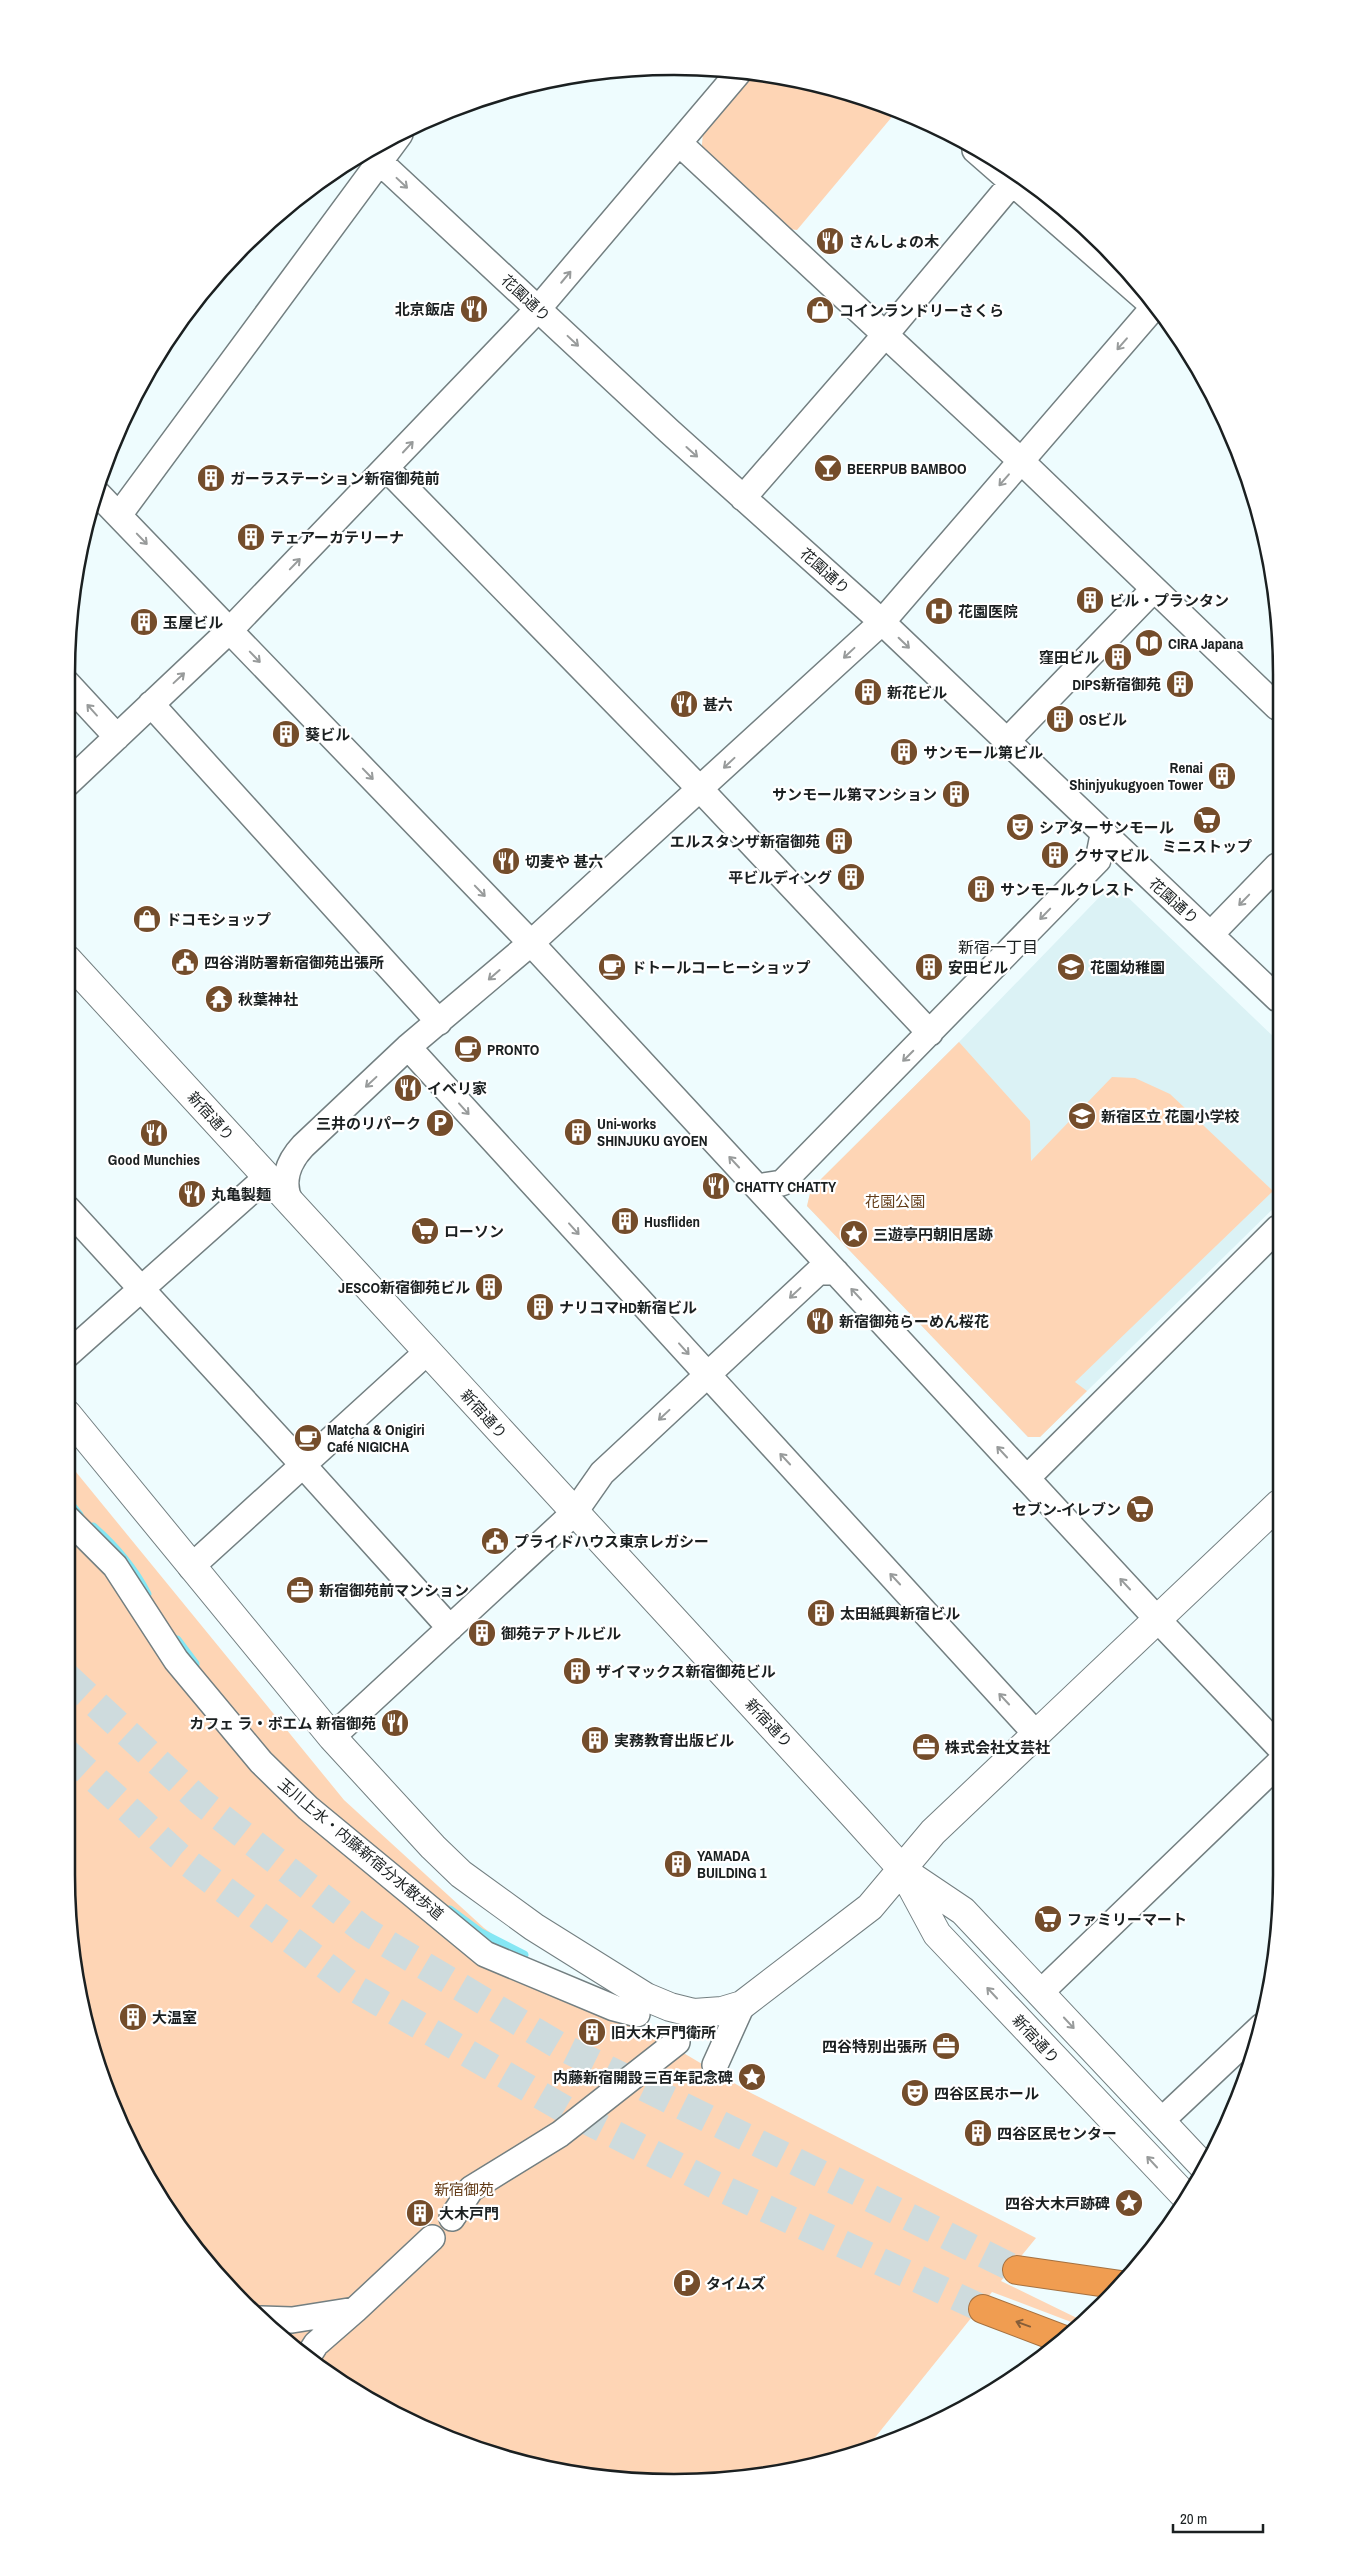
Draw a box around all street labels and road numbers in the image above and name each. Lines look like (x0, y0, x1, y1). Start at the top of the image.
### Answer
street label: 花園通り (497, 270, 555, 326)
street label: 花園通り (796, 543, 854, 599)
street label: 花園通り (1145, 873, 1203, 929)
street label: 新宿通り (183, 1087, 239, 1145)
street label: 新宿通り (456, 1385, 512, 1443)
street label: 新宿通り (741, 1694, 797, 1752)
street label: 玉川上水・内藤新宿分水散歩道 (274, 1773, 448, 1925)
street label: 新宿通り (1008, 2010, 1064, 2068)

